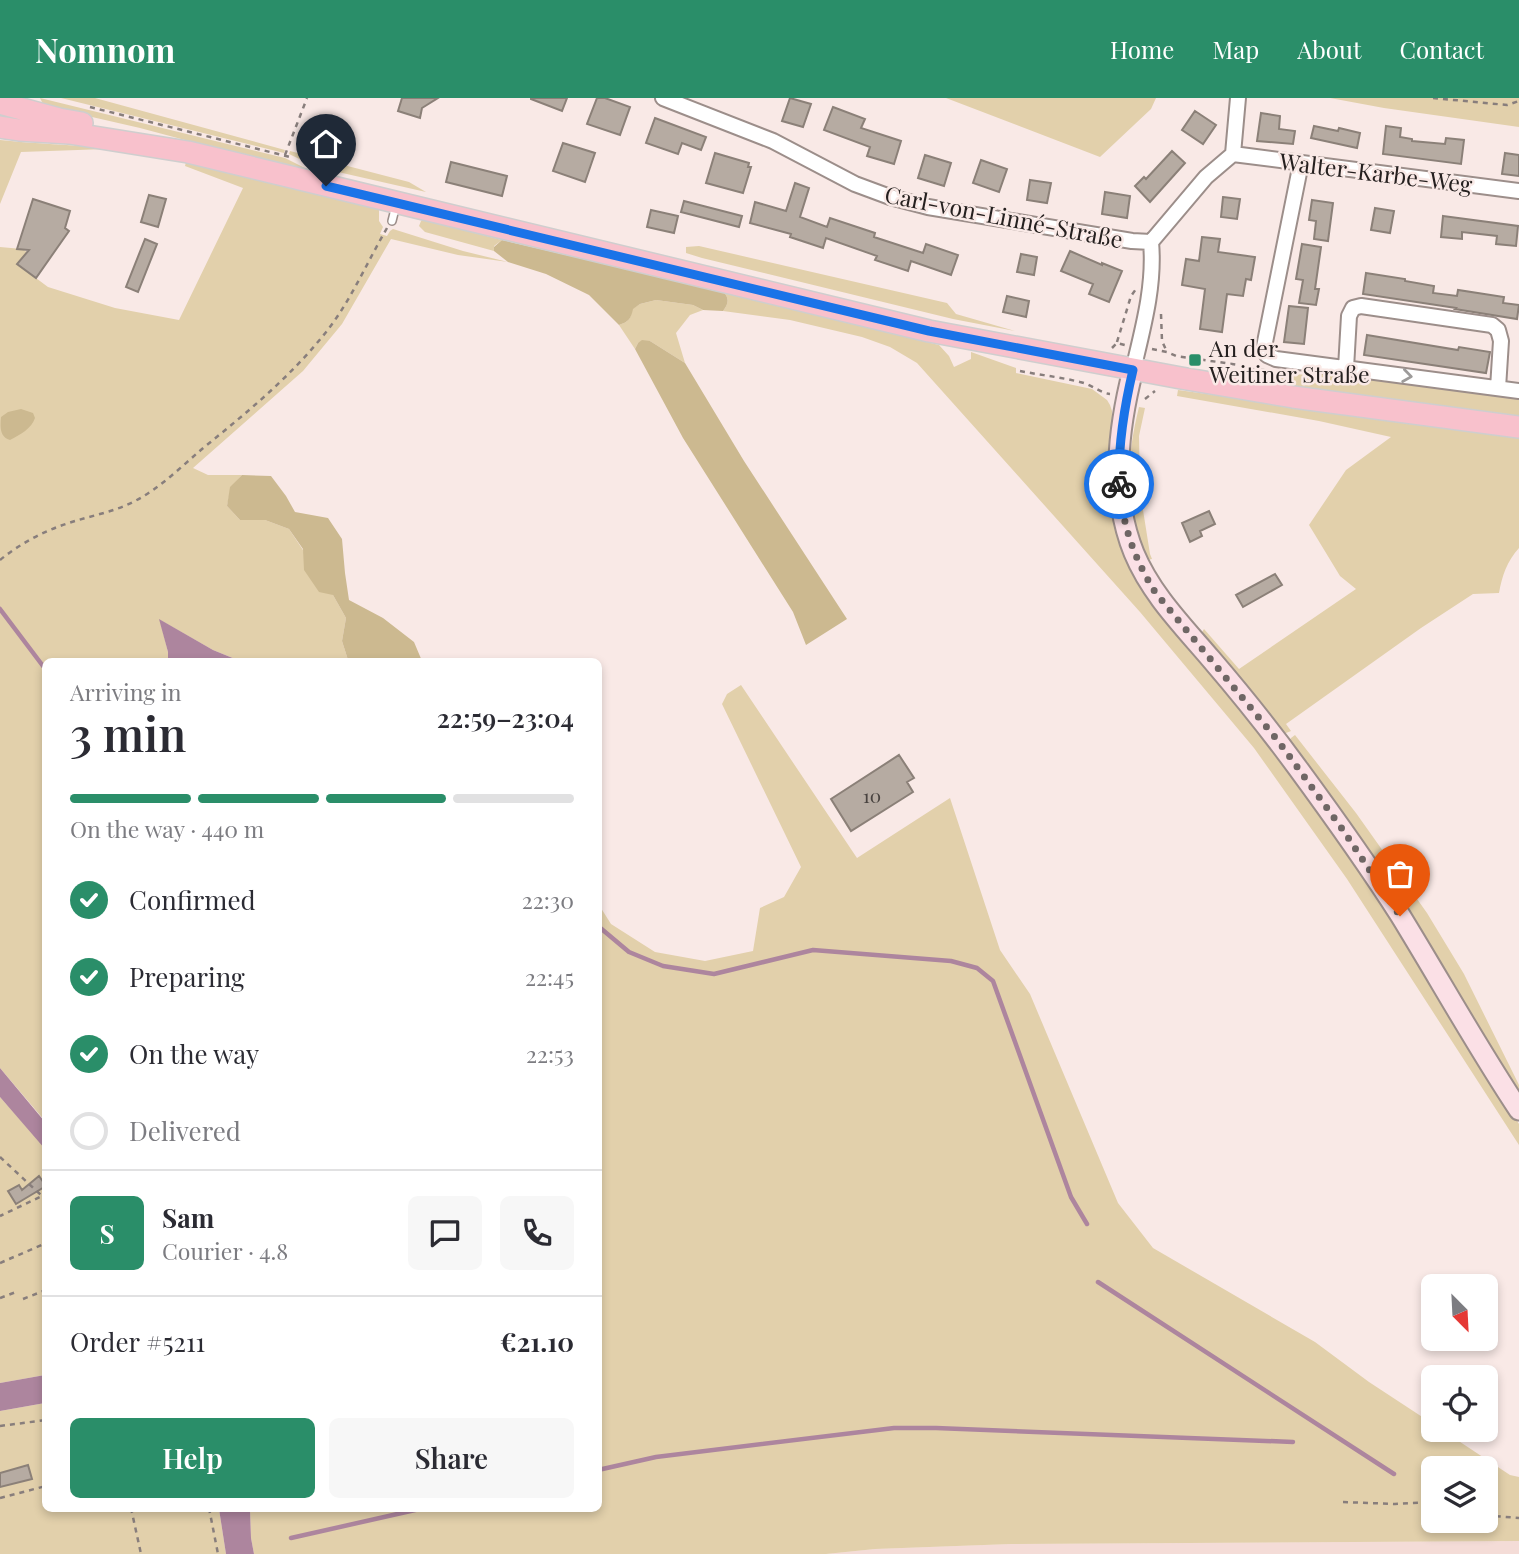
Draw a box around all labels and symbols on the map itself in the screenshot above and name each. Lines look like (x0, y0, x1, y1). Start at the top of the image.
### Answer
pin (296, 114, 356, 186)
street label: Walter-Karbe-Weg (1277, 145, 1474, 199)
street label: Carl-von-Linné-Straße (882, 178, 1126, 254)
place label: An der Weitiner Straße (1208, 332, 1370, 389)
marker: An der Weitiner Straße (1187, 352, 1203, 368)
one-way arrow (1401, 368, 1413, 383)
courier (1084, 449, 1154, 519)
house number: 10 (863, 782, 881, 808)
pin (1370, 844, 1430, 916)
north arrow (1421, 1274, 1498, 1351)

